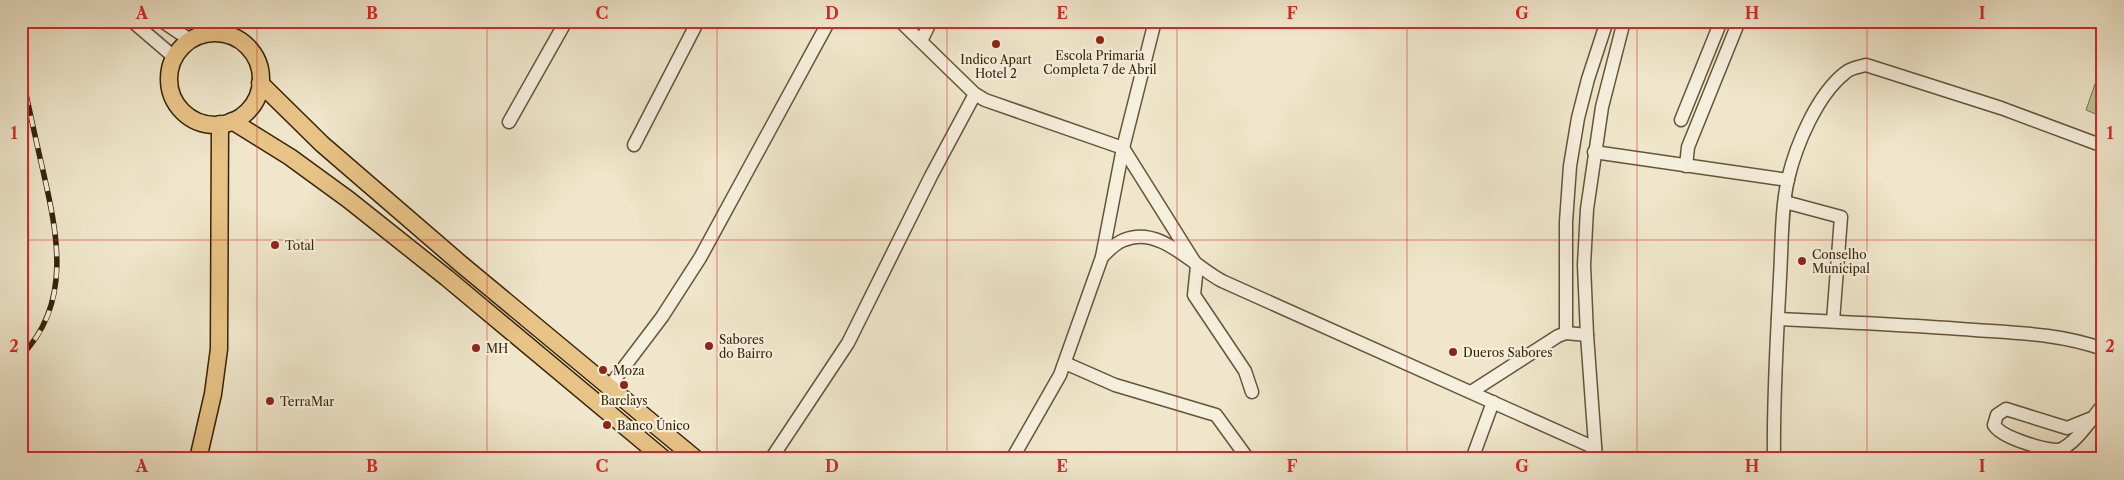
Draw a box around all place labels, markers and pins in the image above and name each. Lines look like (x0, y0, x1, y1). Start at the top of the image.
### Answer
marker: Escola Primaria Completa 7 de Abril (1094, 34, 1106, 46)
marker: Indico Apart Hotel 2 (990, 38, 1002, 50)
place label: Escola Primaria Completa 7 de Abril (1043, 48, 1157, 77)
place label: Indico Apart Hotel 2 (960, 52, 1032, 81)
place label: Total (285, 238, 315, 253)
marker: Total (269, 239, 281, 251)
place label: Conselho Municipal (1812, 247, 1870, 276)
marker: Conselho Municipal (1796, 255, 1808, 267)
place label: Sabores do Bairro (719, 332, 773, 361)
marker: Sabores do Bairro (703, 340, 715, 352)
place label: MH (486, 341, 508, 356)
marker: MH (470, 342, 482, 354)
place label: Dueros Sabores (1463, 345, 1552, 360)
marker: Dueros Sabores (1447, 346, 1459, 358)
place label: Moza (613, 363, 645, 378)
marker: Moza (597, 364, 609, 376)
marker: Barclays (618, 379, 630, 391)
place label: Barclays (600, 393, 648, 408)
place label: TerraMar (280, 394, 334, 409)
marker: TerraMar (264, 395, 276, 407)
place label: Banco Único (617, 417, 690, 433)
marker: Banco Único (601, 419, 613, 431)

